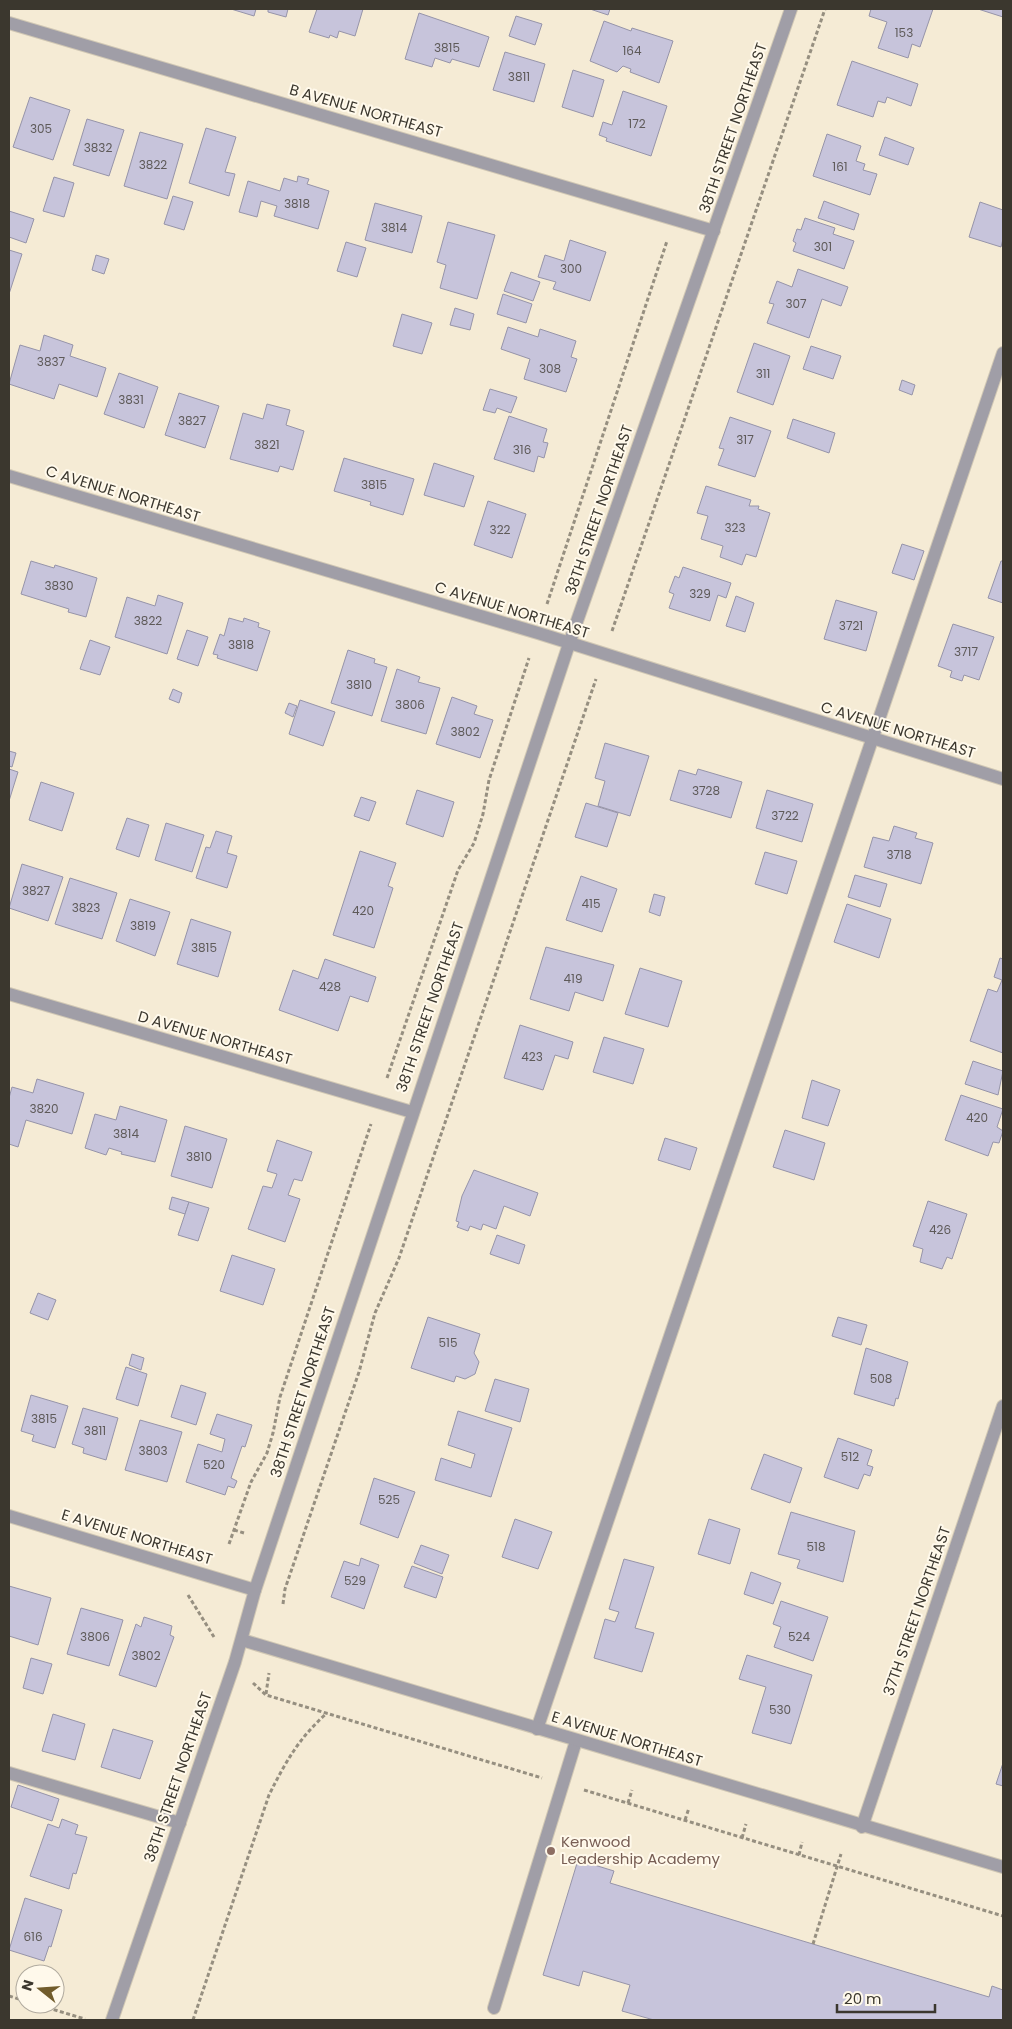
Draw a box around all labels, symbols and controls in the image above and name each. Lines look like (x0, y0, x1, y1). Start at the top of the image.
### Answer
house number: 153 (895, 24, 913, 41)
house number: 3815 (434, 39, 460, 56)
street label: 38TH STREET NORTHEAST (693, 40, 772, 216)
house number: 164 (622, 42, 642, 59)
house number: 3811 (508, 68, 530, 85)
street label: B AVENUE NORTHEAST (287, 79, 445, 142)
house number: 172 (628, 115, 646, 132)
house number: 305 (30, 120, 52, 137)
house number: 3832 (84, 139, 112, 156)
house number: 3822 (139, 156, 167, 173)
house number: 161 (832, 158, 848, 175)
house number: 3818 (284, 195, 310, 212)
house number: 3814 (381, 219, 407, 236)
house number: 301 (814, 238, 832, 255)
house number: 300 (560, 260, 582, 277)
house number: 307 (785, 295, 807, 312)
house number: 3837 (37, 353, 66, 370)
house number: 308 (539, 360, 561, 377)
house number: 311 (756, 365, 770, 382)
house number: 3831 (118, 391, 144, 408)
house number: 3827 (178, 412, 206, 429)
street label: 38TH STREET NORTHEAST (559, 422, 638, 598)
house number: 317 (736, 431, 754, 448)
house number: 3821 (254, 436, 280, 453)
house number: 316 (513, 441, 531, 458)
street label: C AVENUE NORTHEAST (43, 460, 203, 527)
house number: 3815 (361, 476, 387, 493)
house number: 323 (724, 519, 746, 536)
house number: 322 (490, 521, 511, 538)
street label: C AVENUE NORTHEAST (432, 576, 592, 643)
house number: 3830 (44, 577, 74, 594)
house number: 329 (689, 585, 711, 602)
house number: 3822 (134, 612, 162, 629)
house number: 3721 (839, 617, 863, 634)
house number: 3818 (228, 636, 254, 653)
house number: 3717 (954, 643, 978, 660)
house number: 3810 (346, 676, 372, 693)
house number: 3806 (395, 696, 425, 713)
street label: C AVENUE NORTHEAST (818, 696, 978, 763)
house number: 3802 (450, 723, 480, 740)
house number: 3728 (692, 782, 720, 799)
house number: 3722 (771, 807, 799, 824)
house number: 3718 (886, 846, 912, 863)
house number: 3827 (22, 882, 50, 899)
house number: 415 (582, 895, 600, 912)
house number: 3823 (72, 899, 100, 916)
house number: 420 (352, 902, 374, 919)
house number: 3819 (130, 917, 156, 934)
street label: 38TH STREET NORTHEAST (390, 919, 469, 1095)
house number: 3815 (191, 939, 217, 956)
house number: 419 (564, 970, 582, 987)
house number: 428 (319, 978, 341, 995)
street label: D AVENUE NORTHEAST (136, 1005, 295, 1070)
house number: 423 (521, 1048, 543, 1065)
house number: 3820 (29, 1100, 59, 1117)
house number: 420 (966, 1109, 988, 1126)
house number: 3814 (113, 1125, 139, 1142)
house number: 3810 (186, 1148, 212, 1165)
house number: 426 (929, 1221, 951, 1238)
street label: 38TH STREET NORTHEAST (265, 1303, 340, 1480)
house number: 515 (439, 1334, 457, 1351)
house number: 508 (870, 1370, 892, 1387)
house number: 3815 (31, 1410, 57, 1427)
house number: 3811 (84, 1422, 106, 1439)
house number: 3803 (138, 1442, 168, 1459)
house number: 512 (841, 1448, 859, 1465)
house number: 520 (203, 1456, 225, 1473)
house number: 525 (378, 1491, 400, 1508)
street label: E AVENUE NORTHEAST (59, 1504, 215, 1569)
street label: 37TH STREET NORTHEAST (878, 1523, 955, 1698)
house number: 518 (807, 1538, 825, 1555)
house number: 529 (344, 1572, 366, 1589)
house number: 3806 (80, 1628, 110, 1645)
house number: 524 (788, 1628, 810, 1645)
house number: 3802 (131, 1647, 161, 1664)
street label: 38TH STREET NORTHEAST (138, 1689, 217, 1865)
house number: 530 (769, 1701, 791, 1718)
street label: E AVENUE NORTHEAST (549, 1706, 705, 1771)
place label: Kenwood Leadership Academy (561, 1831, 720, 1869)
marker: Kenwood Leadership Academy (545, 1845, 557, 1857)
house number: 616 (23, 1928, 43, 1945)
north arrow (15, 1964, 65, 2014)
text: N (16, 1977, 39, 1993)
scale bar (837, 1982, 934, 2014)
text: 20 m (844, 1988, 882, 2009)

